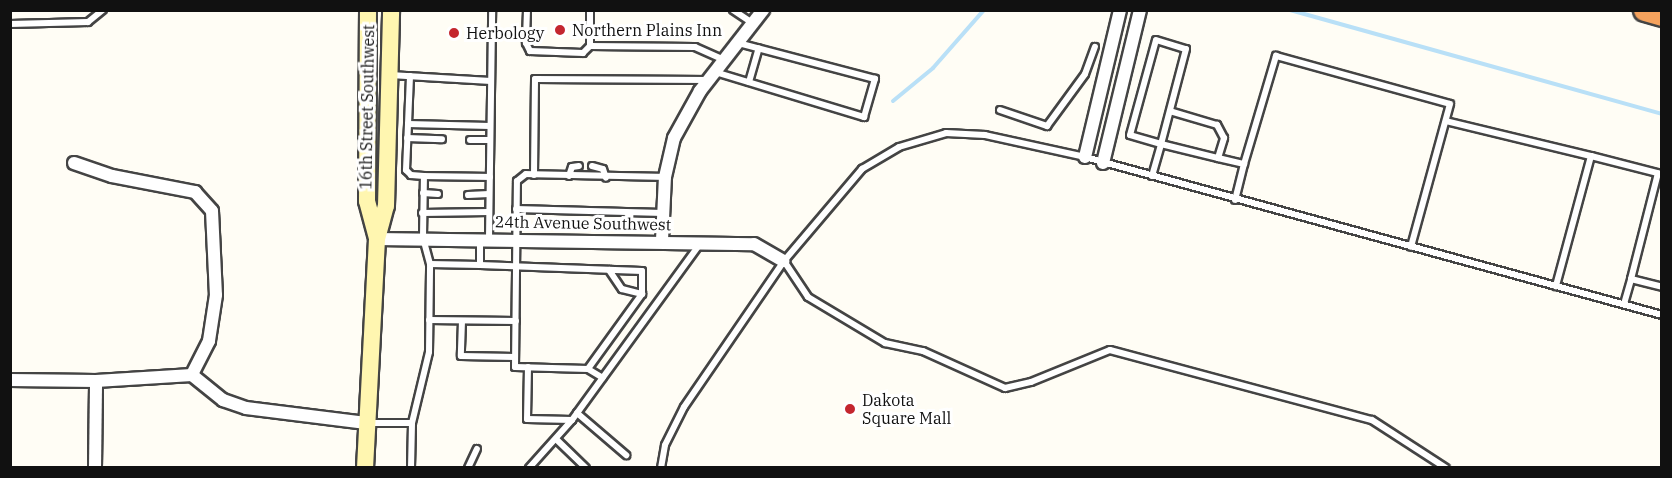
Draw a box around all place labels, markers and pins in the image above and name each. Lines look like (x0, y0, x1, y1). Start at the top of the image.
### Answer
place label: Northern Plains Inn (572, 20, 722, 40)
place label: Herbology (466, 23, 544, 43)
marker: Northern Plains Inn (553, 23, 567, 37)
marker: Herbology (447, 26, 461, 40)
place label: Dakota Square Mall (862, 390, 951, 428)
marker: Dakota Square Mall (843, 402, 857, 416)

